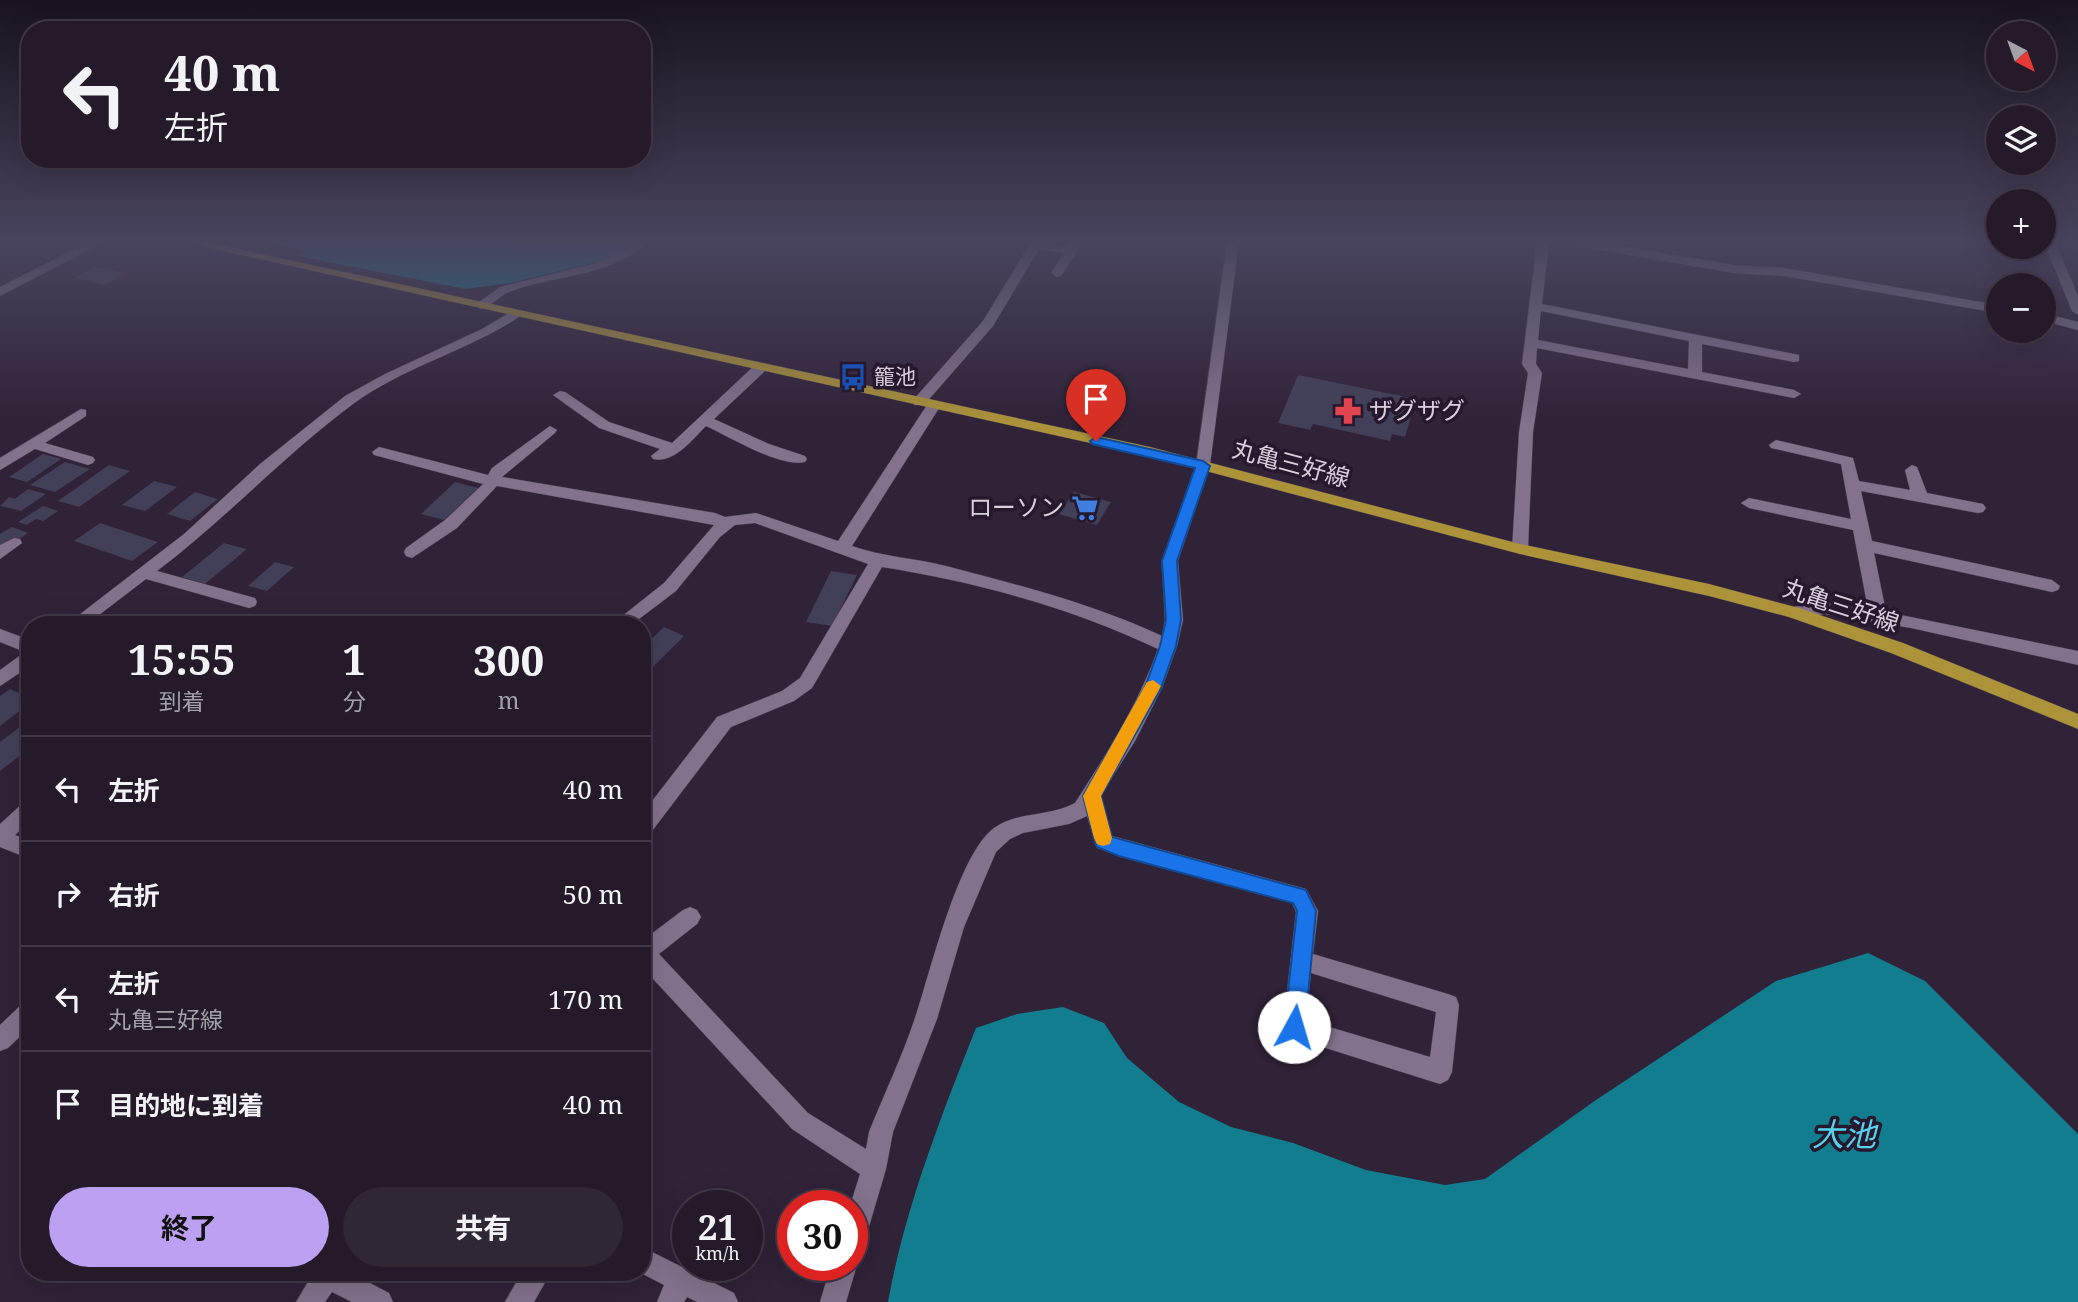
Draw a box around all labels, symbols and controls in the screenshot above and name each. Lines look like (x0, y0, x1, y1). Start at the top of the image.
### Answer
north arrow (1986, 21, 2056, 91)
map controls (1986, 21, 2056, 343)
text: 40 m (164, 39, 280, 105)
icon: left (49, 49, 140, 140)
text: 左折 (164, 105, 228, 148)
button: layers (1986, 105, 2056, 175)
button: + (1986, 189, 2056, 259)
button: − (1986, 273, 2056, 343)
bus stop icon: 籠池 (838, 362, 868, 392)
place label: 籠池 (874, 362, 916, 390)
pin (1066, 369, 1126, 441)
icon: arrive (1077, 380, 1115, 418)
place label: ザグザグ (1369, 393, 1465, 426)
pharmacy icon: ザグザグ (1333, 396, 1363, 426)
street label: 丸亀三好線 (1229, 431, 1354, 494)
place label: ローソン (968, 490, 1064, 523)
supermarket icon: ローソン (1070, 493, 1100, 523)
street label: 丸亀三好線 (1779, 570, 1904, 639)
text: 15:55 (128, 630, 236, 687)
text: 1 (342, 630, 366, 687)
text: 300 (473, 631, 544, 688)
text: m (498, 684, 519, 716)
text: 到着 (159, 685, 205, 717)
text: 分 (343, 685, 366, 717)
icon: left (49, 770, 87, 808)
text: 40 m (563, 771, 623, 807)
text: 左折 (108, 772, 160, 808)
icon: right (49, 875, 87, 913)
text: 50 m (563, 876, 623, 912)
text: 右折 (108, 877, 160, 913)
text: 左折 (108, 965, 160, 1001)
icon: left (49, 980, 87, 1018)
text: 170 m (548, 981, 623, 1017)
position arrow (1257, 990, 1331, 1064)
text: 丸亀三好線 (108, 1003, 223, 1035)
icon: arrive (49, 1085, 87, 1123)
text: 40 m (563, 1086, 623, 1122)
text: 目的地に到着 (108, 1087, 264, 1123)
water label: 大池 (1812, 1112, 1879, 1155)
button: 終了 (49, 1187, 329, 1267)
button: 共有 (343, 1187, 623, 1267)
speed limit sign: 30 (777, 1190, 868, 1281)
text: 21 (698, 1203, 737, 1250)
text: km/h (695, 1241, 740, 1265)

